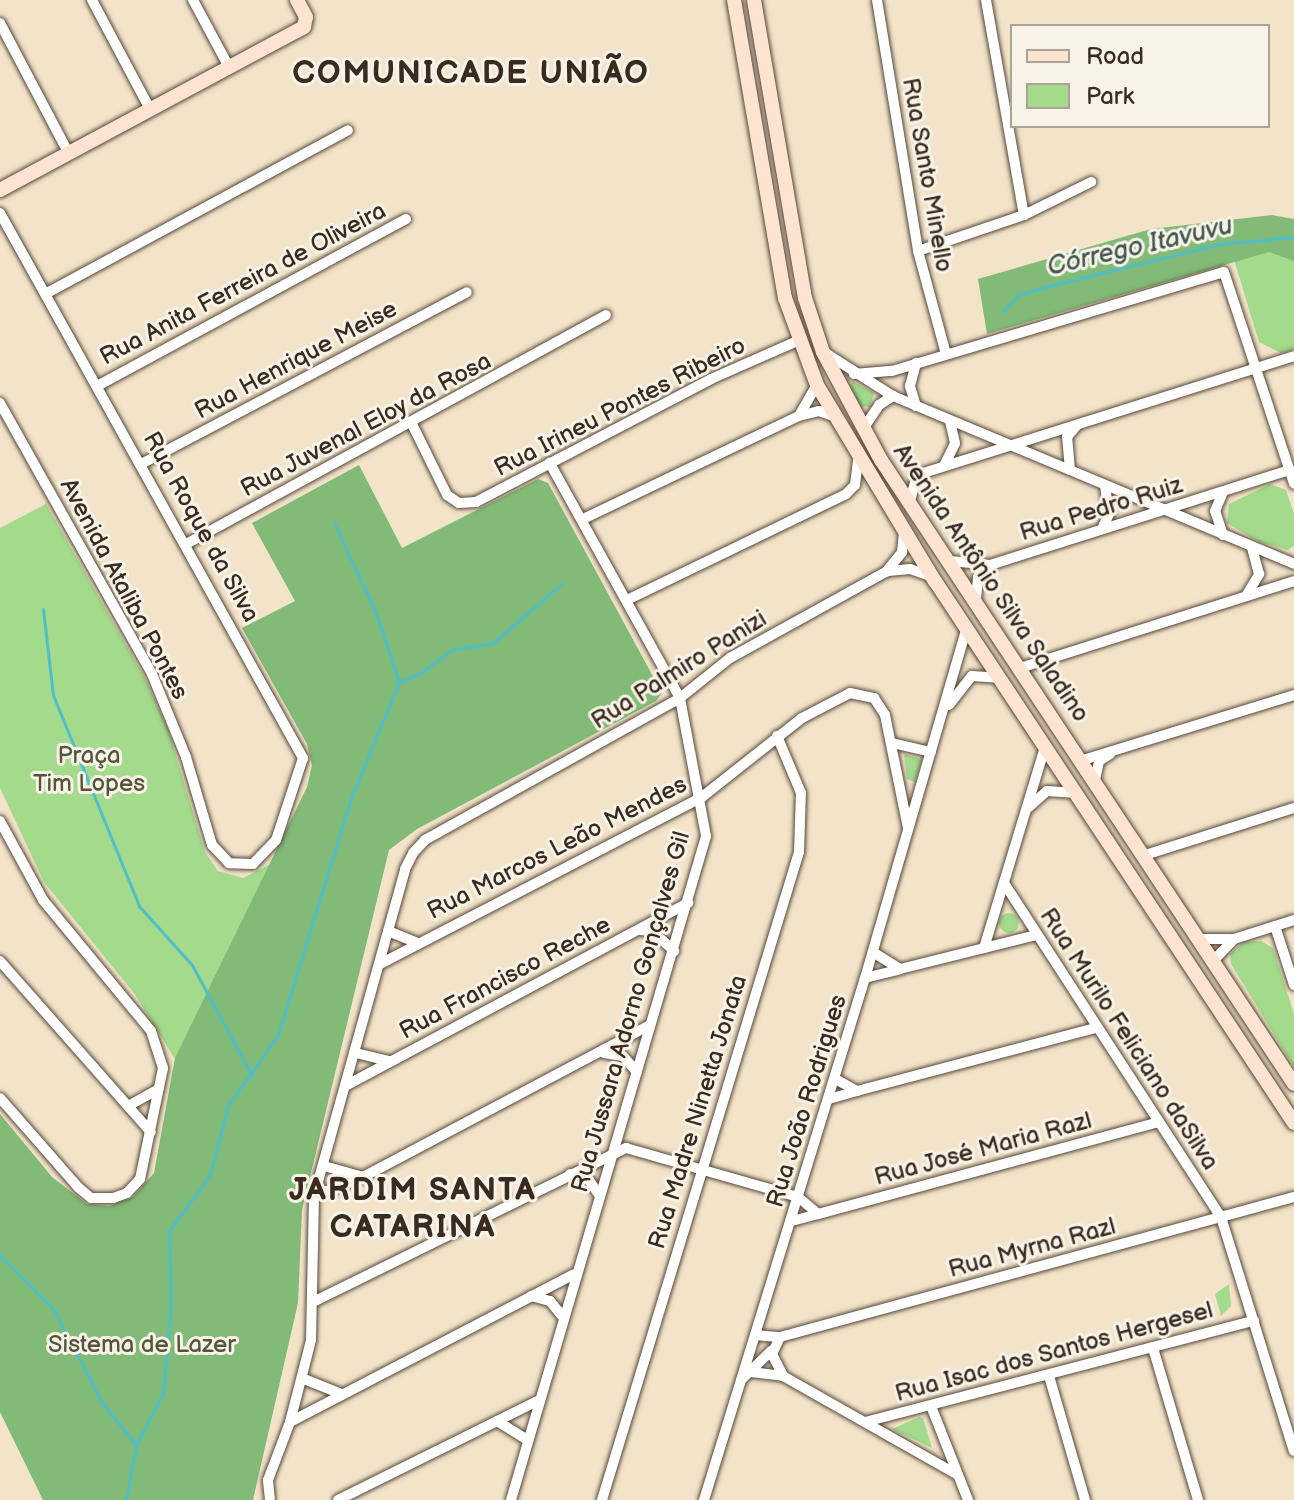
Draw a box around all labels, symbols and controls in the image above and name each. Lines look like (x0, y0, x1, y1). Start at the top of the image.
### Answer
legend (1010, 24, 1270, 128)
text: Road (1086, 42, 1144, 71)
district label: COMUNICADE UNIÃO (292, 55, 650, 93)
street label: Rua Santo Minello (896, 75, 958, 275)
text: Park (1086, 82, 1134, 111)
street label: Rua Anita Ferreira de Oliveira (95, 196, 391, 372)
water label: Córrego Itavuvu (1044, 211, 1236, 283)
street label: Rua Henrique Meise (190, 295, 402, 425)
street label: Rua Irineu Pontes Ribeiro (490, 331, 750, 483)
street label: Rua Juvenal Eloy da Rosa (235, 346, 497, 504)
street label: Rua Roque da Silva (137, 427, 265, 627)
street label: Avenida Antônio Silva Saladino (887, 438, 1095, 728)
street label: Rua Pedro Ruiz (1016, 471, 1186, 547)
street label: Avenida Ataliba Pontes (54, 474, 194, 704)
street label: Rua Palmiro Panizi (586, 604, 772, 736)
park label: Praça Tim Lopes (33, 742, 145, 798)
street label: Rua Marcos Leão Mendes (422, 770, 692, 926)
street label: Rua Jussara Adorno Gonçalves Gil (565, 828, 697, 1196)
street label: Rua Murilo Feliciano daSilva (1034, 903, 1224, 1175)
street label: Rua Francisco Reche (395, 910, 615, 1046)
street label: Rua Madre Ninetta Jonata (642, 971, 754, 1253)
street label: Rua João Rodrigues (761, 991, 853, 1211)
street label: Rua José Maria Razl (871, 1106, 1095, 1192)
district label: JARDIM SANTA CATARINA (289, 1173, 537, 1248)
street label: Rua Myrna Razl (945, 1212, 1119, 1284)
street label: Rua Isac dos Santos Hergesel (892, 1296, 1216, 1408)
park label: Sistema de Lazer (48, 1331, 236, 1359)

